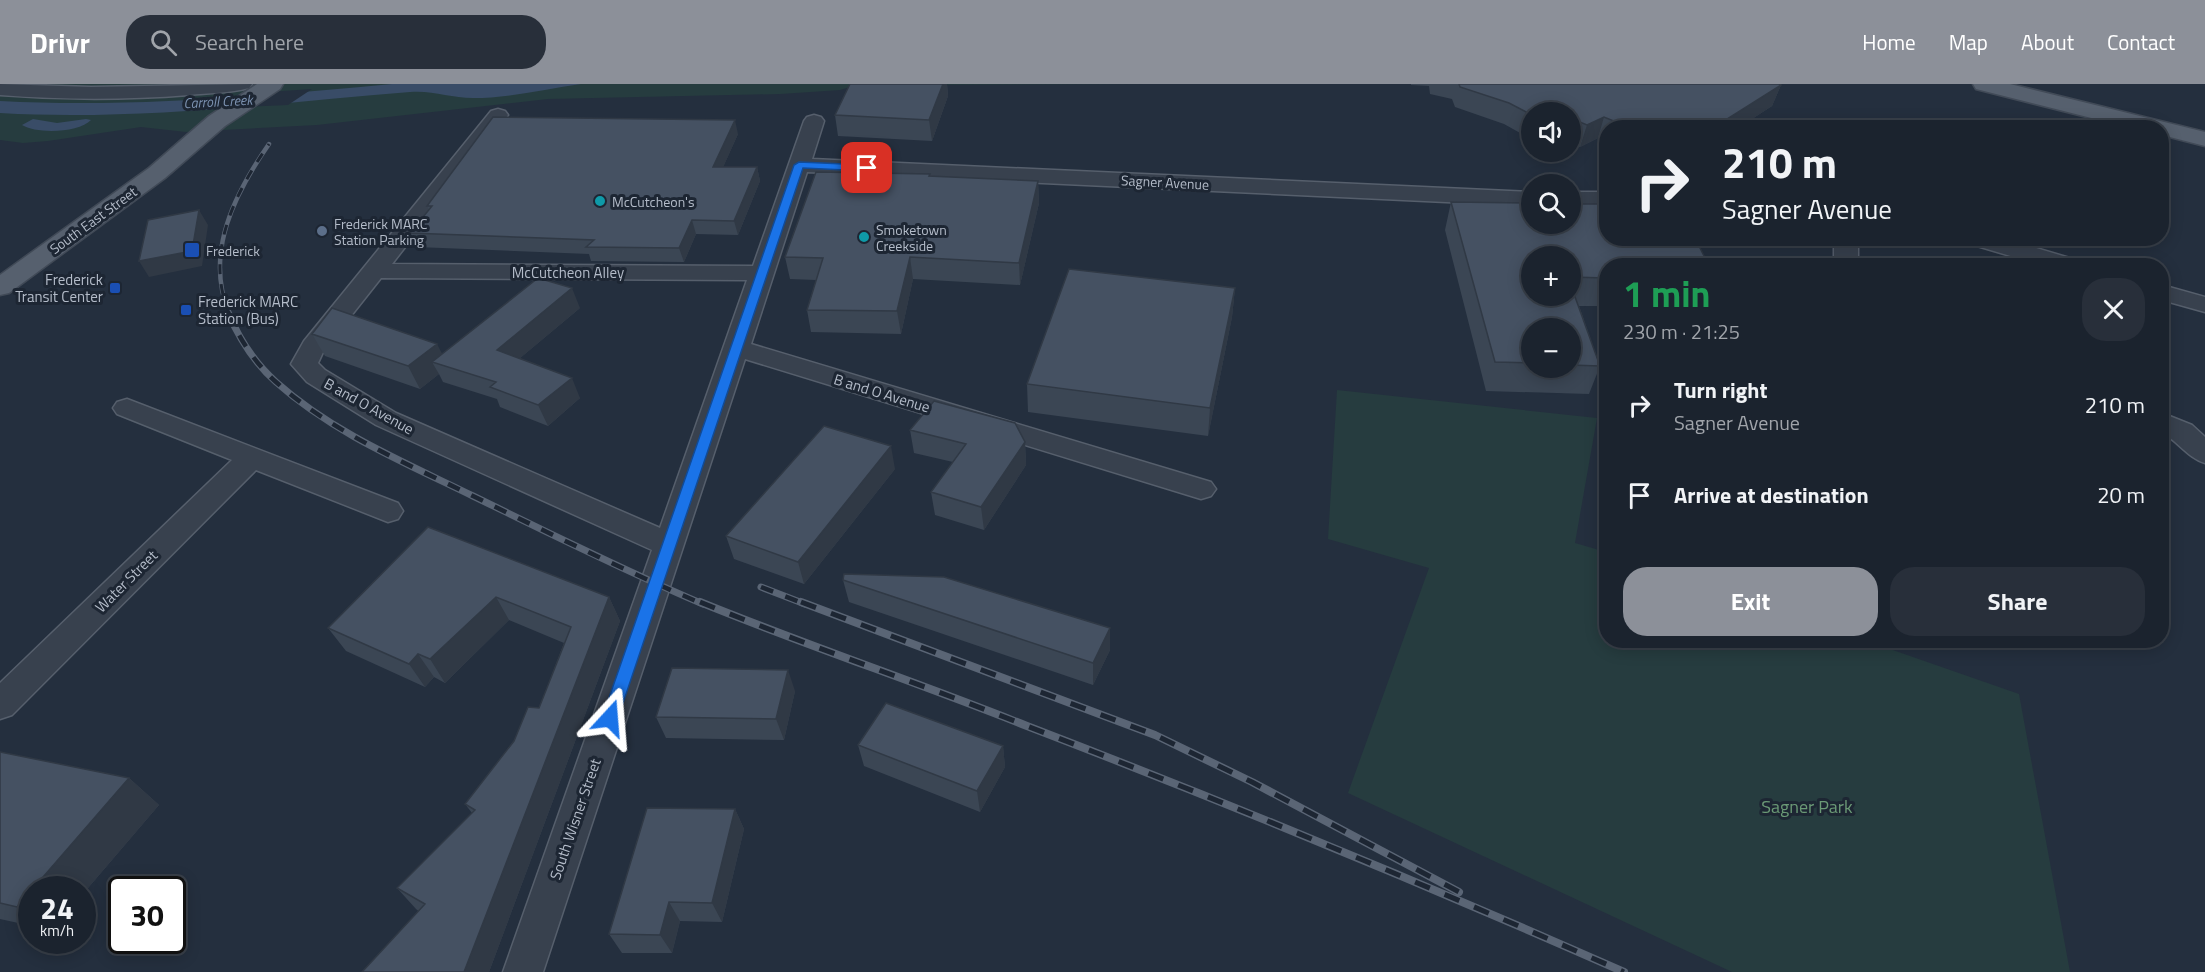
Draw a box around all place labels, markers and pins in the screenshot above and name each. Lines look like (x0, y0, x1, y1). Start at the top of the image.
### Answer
pin (841, 142, 892, 193)
place label: McCutcheon's (612, 191, 694, 212)
marker: McCutcheon's (593, 194, 607, 208)
place label: Frederick MARC Station Parking (334, 213, 428, 250)
place label: Smoketown Creekside (876, 219, 947, 256)
marker: Frederick MARC Station Parking (315, 224, 329, 238)
marker: Smoketown Creekside (857, 230, 871, 244)
place label: Frederick (206, 240, 260, 261)
marker: Frederick (183, 241, 201, 259)
place label: Frederick Transit Center (15, 268, 103, 308)
marker: Frederick Transit Center (108, 281, 122, 295)
place label: Frederick MARC Station (Bus) (198, 290, 298, 330)
marker: Frederick MARC Station (Bus) (179, 303, 193, 317)

